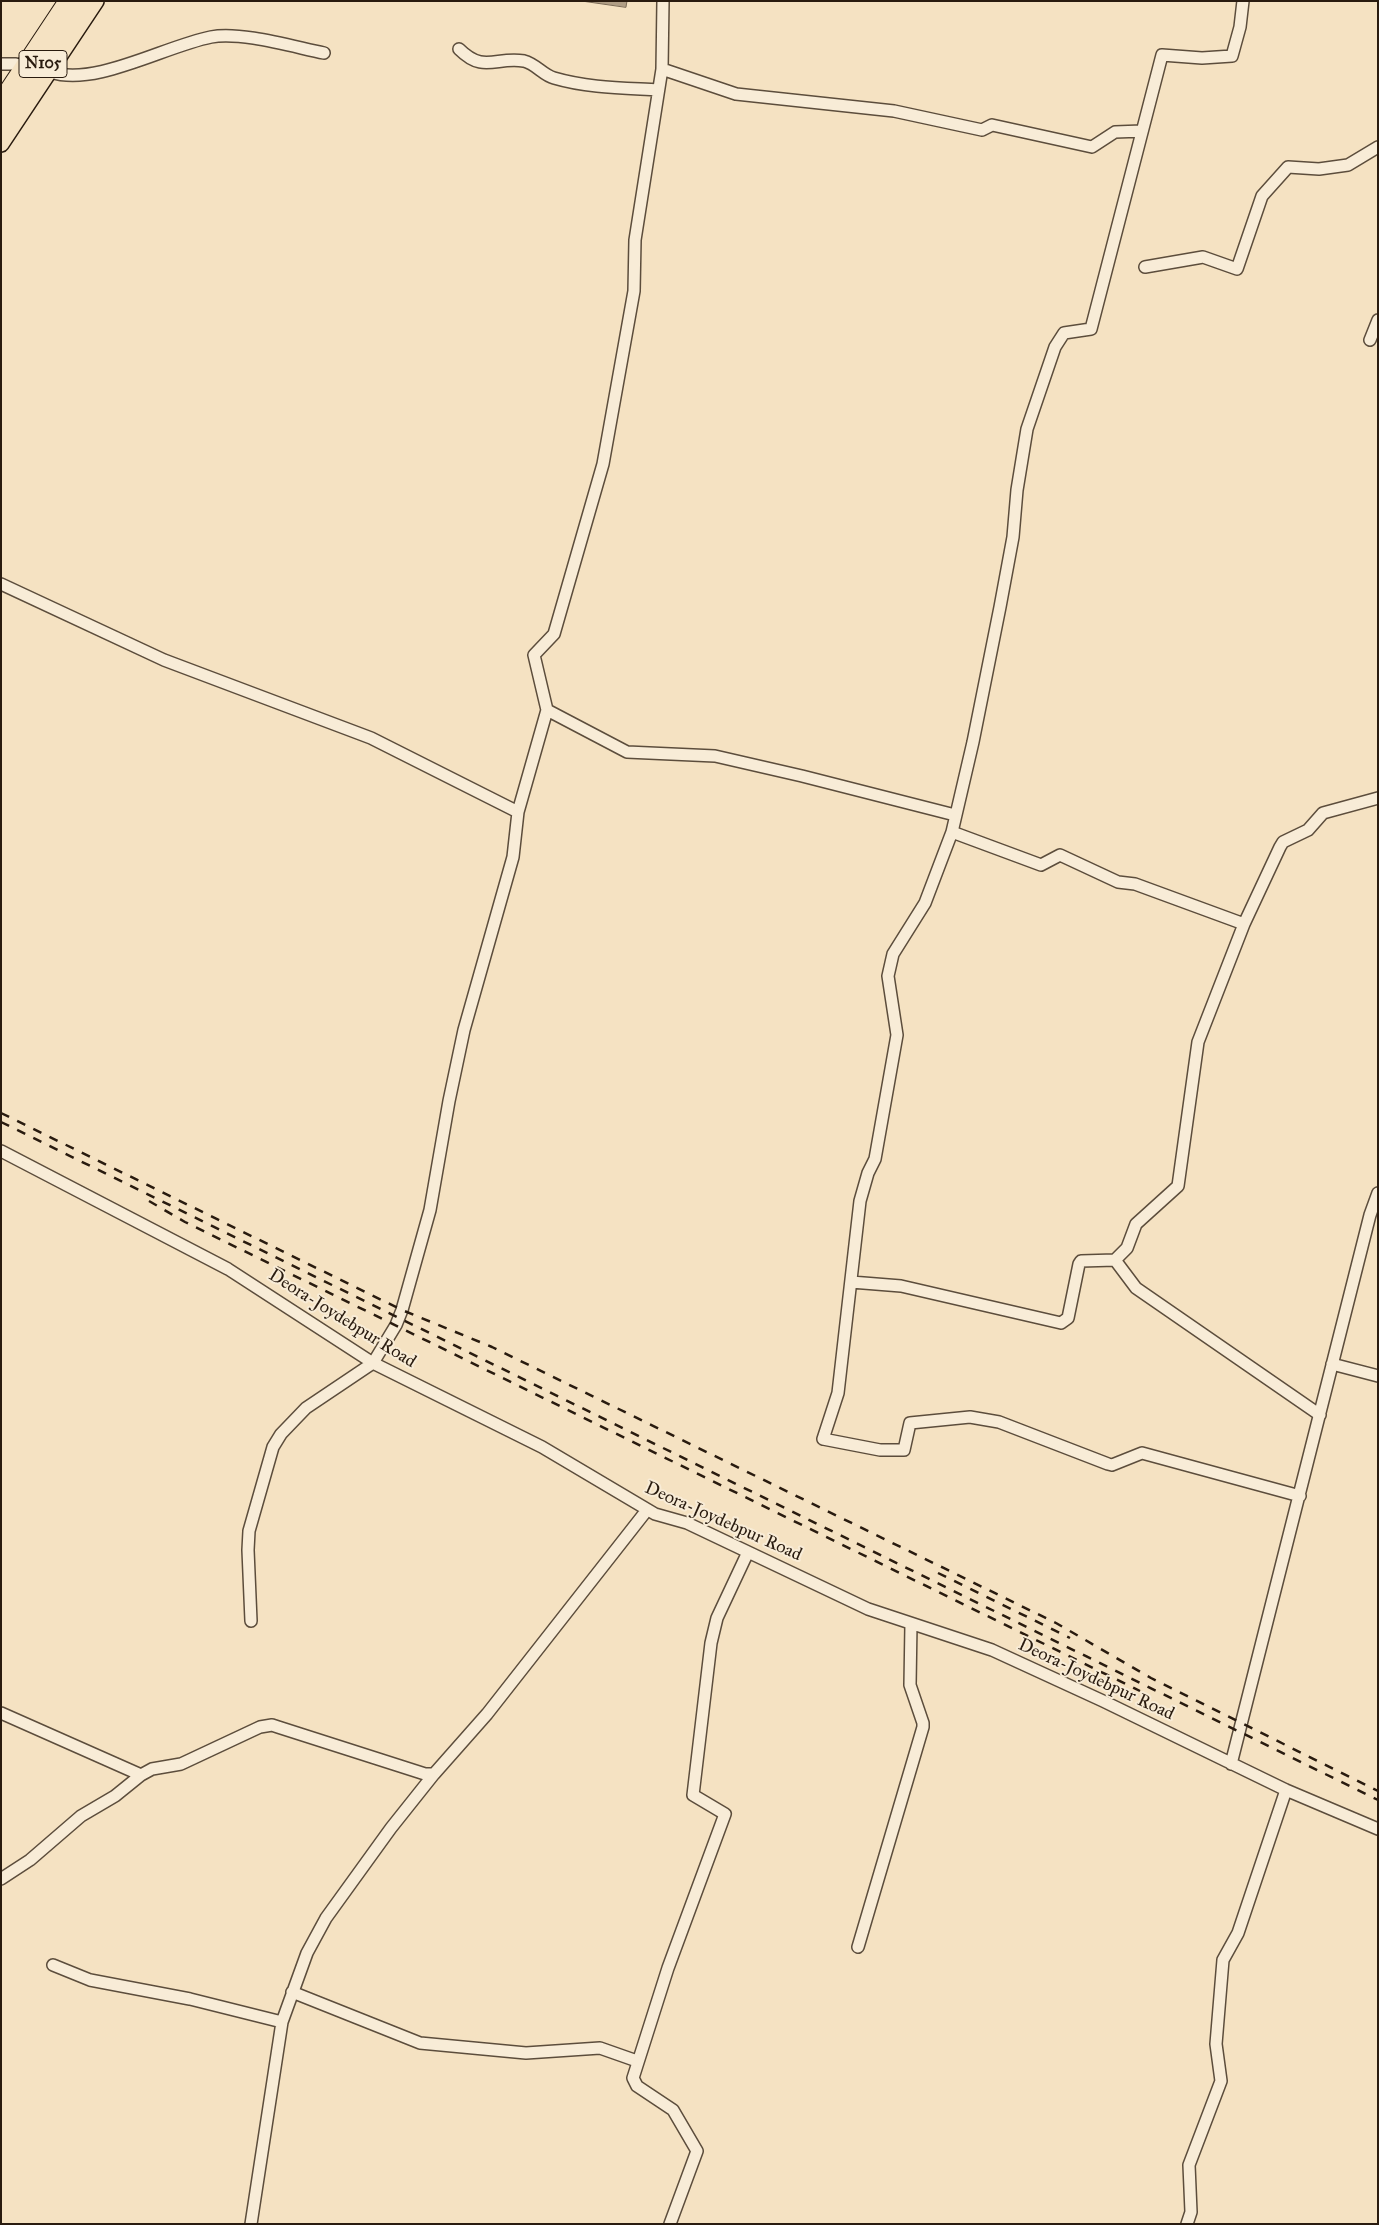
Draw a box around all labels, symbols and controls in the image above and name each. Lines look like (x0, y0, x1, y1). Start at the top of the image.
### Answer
road number: N105 (19, 51, 67, 78)
street label: Deora-Joydebpur Road (264, 1265, 420, 1373)
street label: Deora-Joydebpur Road (641, 1478, 805, 1566)
street label: Deora-Joydebpur Road (1015, 1634, 1177, 1726)

